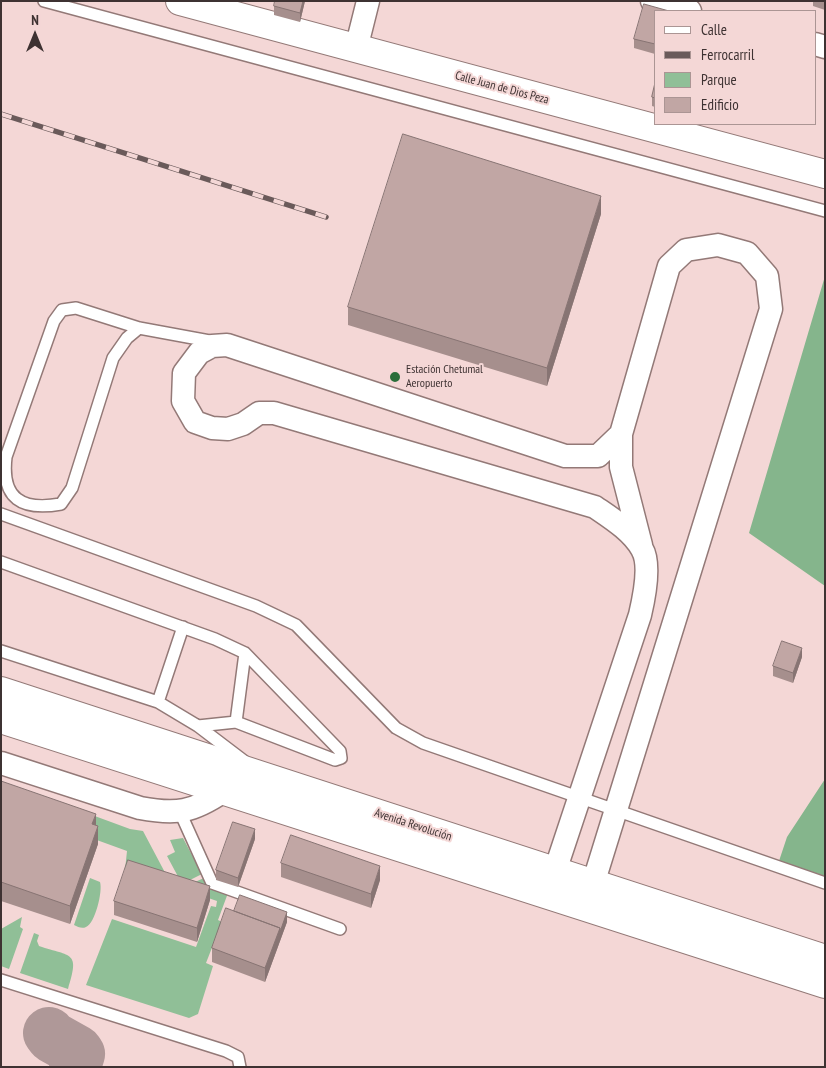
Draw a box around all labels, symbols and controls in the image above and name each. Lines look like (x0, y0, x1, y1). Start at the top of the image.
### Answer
north arrow (10, 10, 60, 60)
legend (654, 10, 816, 125)
text: N (31, 11, 39, 29)
text: Calle (701, 20, 727, 39)
text: Ferrocarril (701, 45, 754, 64)
street label: Calle Juan de Dios Peza (454, 69, 550, 107)
text: Parque (701, 70, 737, 89)
text: Edificio (701, 95, 739, 114)
place label: Estación Chetumal Aeropuerto (406, 363, 483, 391)
marker: Estación Chetumal Aeropuerto (388, 370, 402, 384)
street label: Avenida Revolución (372, 806, 454, 844)

